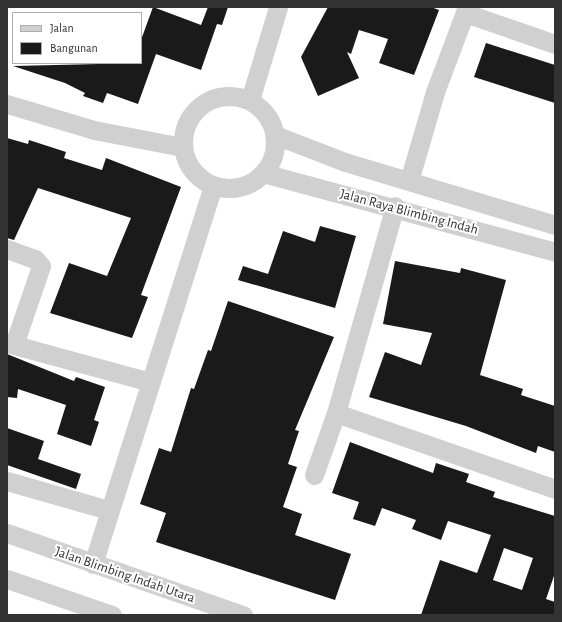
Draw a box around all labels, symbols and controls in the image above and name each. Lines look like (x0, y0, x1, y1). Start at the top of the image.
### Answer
legend (12, 12, 142, 64)
text: Jalan (50, 22, 74, 34)
text: Bangunan (50, 42, 98, 54)
street label: Jalan Raya Blimbing Indah (338, 185, 480, 239)
street label: Jalan Blimbing Indah Utara (53, 543, 197, 607)

